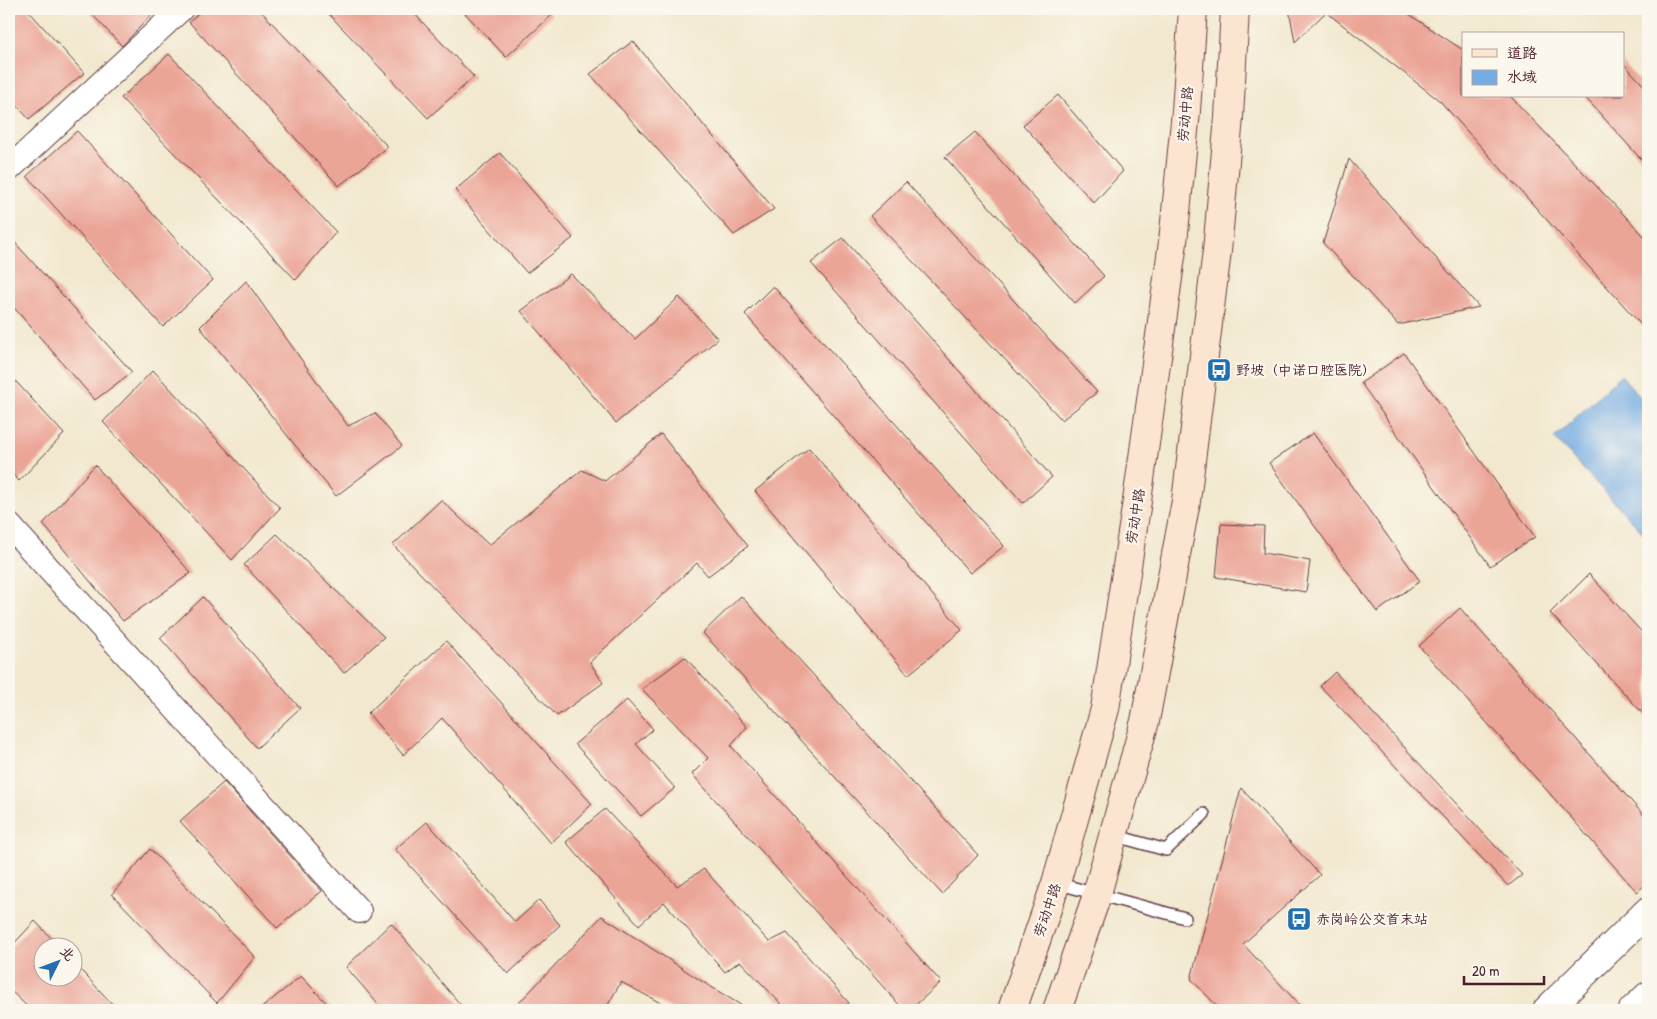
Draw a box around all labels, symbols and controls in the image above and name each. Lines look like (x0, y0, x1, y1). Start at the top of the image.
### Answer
legend (1462, 32, 1624, 98)
text: 道路 (1507, 42, 1537, 63)
text: 水域 (1507, 66, 1537, 87)
street label: 劳动中路 (1173, 85, 1196, 143)
bus stop icon: 野坡（中诺口腔医院） (1206, 357, 1232, 383)
place label: 野坡（中诺口腔医院） (1236, 360, 1376, 379)
street label: 劳动中路 (1121, 487, 1148, 545)
street label: 劳动中路 (1028, 880, 1065, 939)
bus stop icon: 赤岗岭公交首末站 (1286, 906, 1312, 932)
place label: 赤岗岭公交首末站 (1316, 909, 1428, 928)
north arrow (32, 936, 82, 986)
text: 北 (56, 941, 80, 965)
scale bar (1464, 954, 1544, 986)
text: 20 m (1472, 960, 1499, 981)

